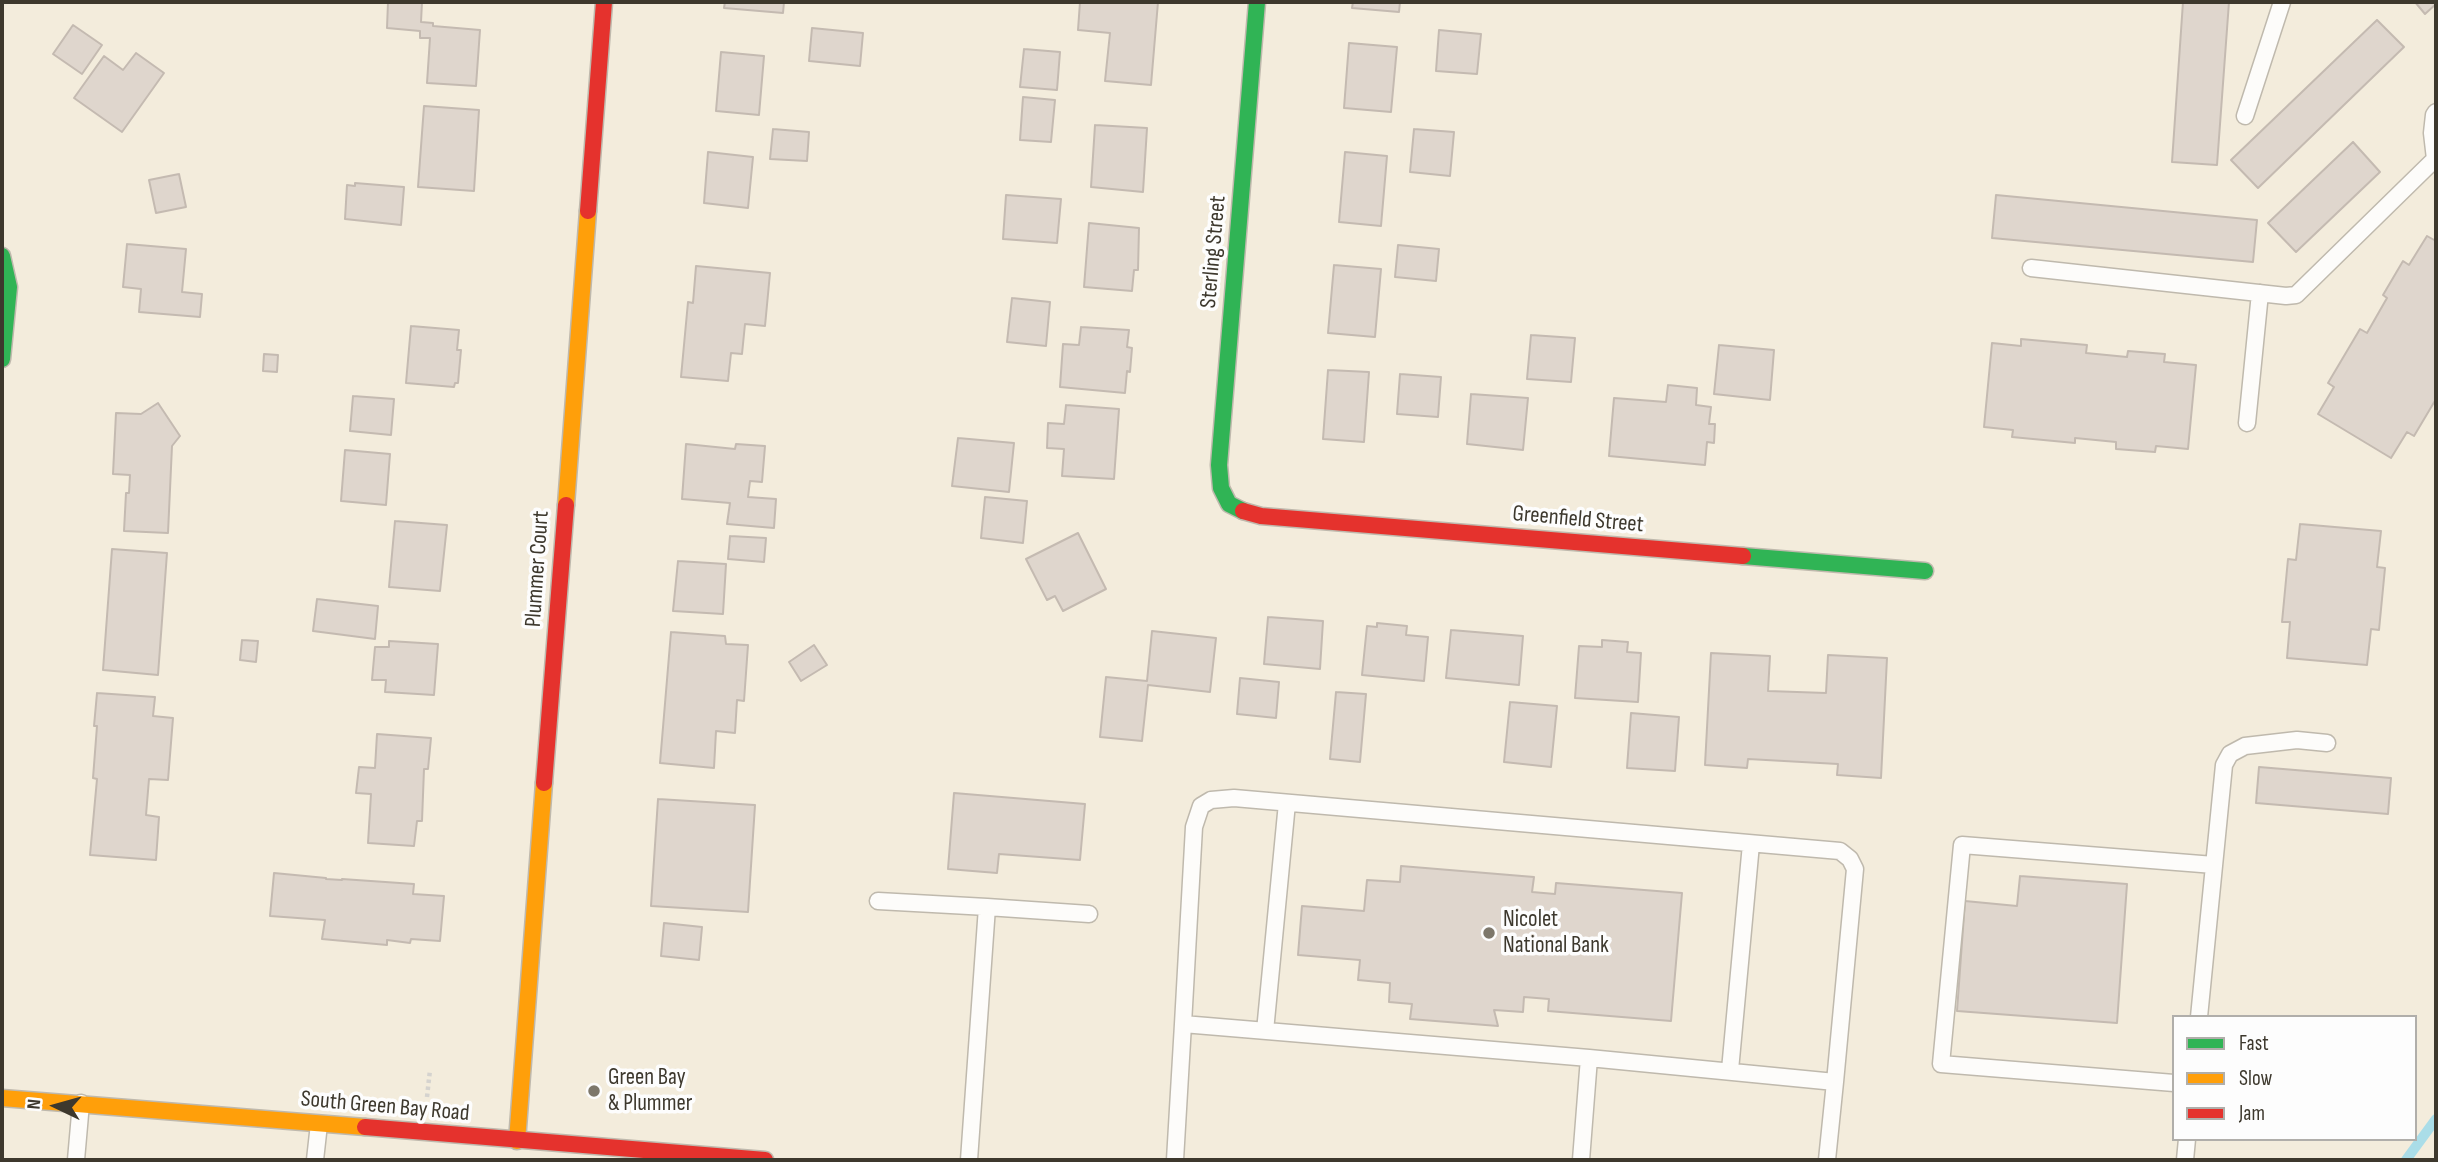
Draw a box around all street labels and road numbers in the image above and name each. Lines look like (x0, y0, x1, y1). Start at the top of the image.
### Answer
street label: Sterling Street (1195, 195, 1233, 309)
street label: Greenfield Street (1511, 501, 1645, 539)
street label: Plummer Court (520, 510, 556, 628)
street label: South Green Bay Road (300, 1086, 470, 1128)

